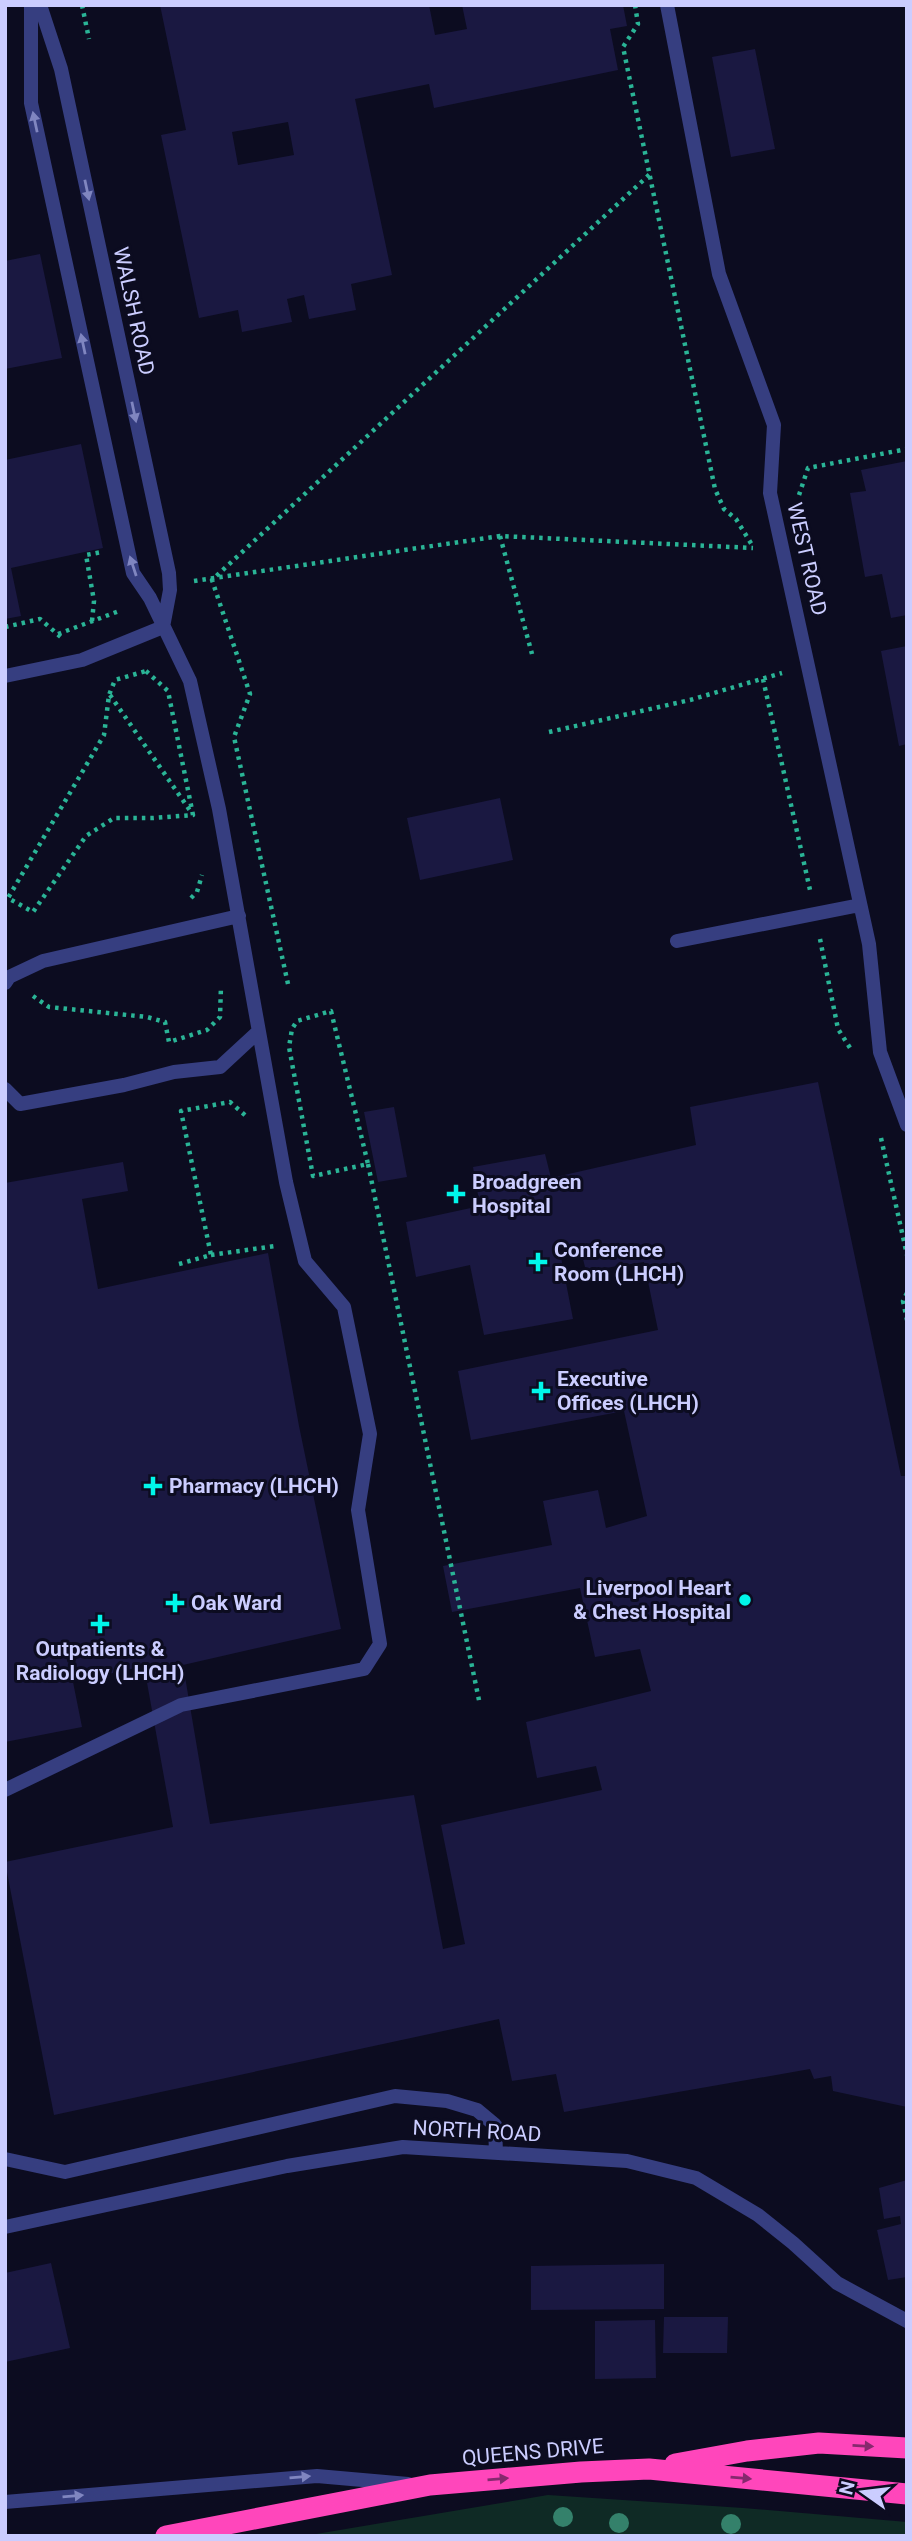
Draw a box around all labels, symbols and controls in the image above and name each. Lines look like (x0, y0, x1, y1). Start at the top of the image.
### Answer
one-way arrow (29, 111, 40, 133)
one-way arrow (81, 179, 92, 201)
street label: WALSH ROAD (109, 245, 159, 377)
one-way arrow (78, 333, 89, 355)
one-way arrow (129, 401, 140, 423)
street label: WEST ROAD (782, 500, 832, 618)
one-way arrow (127, 556, 137, 577)
place label: Broadgreen Hospital (472, 1170, 582, 1218)
marker: Broadgreen Hospital (446, 1184, 466, 1204)
place label: Conference Room (LHCH) (554, 1238, 684, 1286)
marker: Conference Room (LHCH) (528, 1252, 548, 1272)
place label: Executive Offices (LHCH) (557, 1367, 699, 1415)
marker: Executive Offices (LHCH) (531, 1381, 551, 1401)
place label: Pharmacy (LHCH) (169, 1474, 339, 1498)
marker: Pharmacy (LHCH) (143, 1476, 163, 1496)
place label: Liverpool Heart & Chest Hospital (573, 1576, 731, 1624)
place label: Oak Ward (191, 1591, 282, 1615)
marker: Liverpool Heart & Chest Hospital (737, 1592, 753, 1608)
marker: Oak Ward (165, 1593, 185, 1613)
marker: Outpatients & Radiology (LHCH) (90, 1614, 110, 1634)
place label: Outpatients & Radiology (LHCH) (16, 1637, 184, 1685)
street label: NORTH ROAD (412, 2116, 542, 2146)
street label: QUEENS DRIVE (461, 2434, 605, 2470)
one-way arrow (852, 2440, 874, 2451)
north arrow (828, 2457, 898, 2527)
one-way arrow (289, 2471, 311, 2482)
one-way arrow (487, 2473, 509, 2484)
one-way arrow (731, 2473, 753, 2484)
text: N (834, 2479, 860, 2497)
one-way arrow (62, 2490, 84, 2501)

